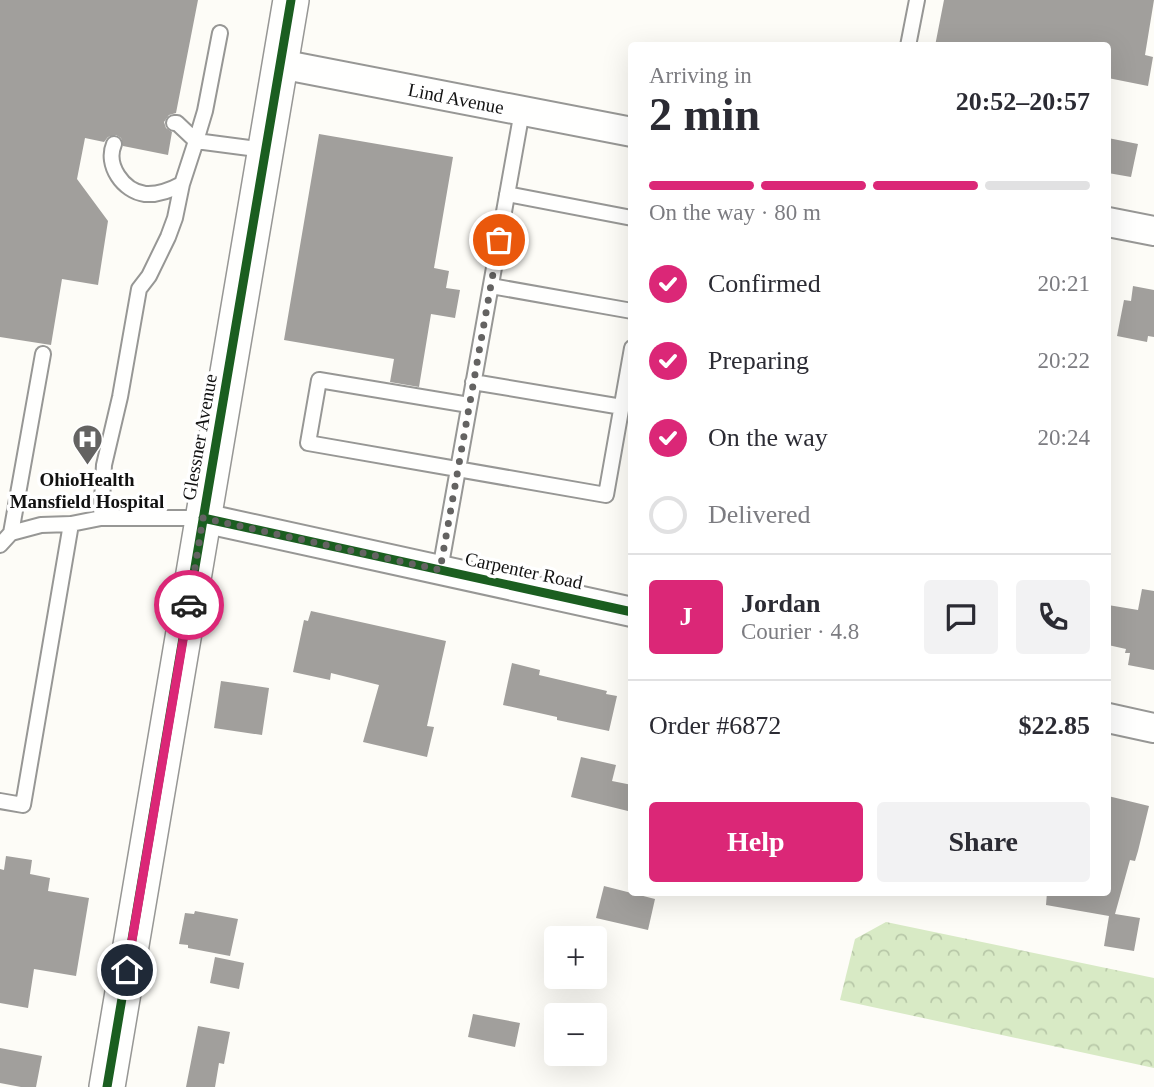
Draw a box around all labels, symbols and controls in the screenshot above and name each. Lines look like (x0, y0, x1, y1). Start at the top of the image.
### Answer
text: Arriving in (649, 63, 752, 88)
street label: Lind Avenue (406, 79, 506, 118)
text: 20:52–20:57 (956, 87, 1090, 116)
text: 2 min (649, 89, 760, 140)
text: On the way · 80 m (649, 200, 821, 225)
pin (469, 210, 529, 270)
icon: bag (480, 221, 518, 259)
icon: check (649, 265, 687, 303)
text: Confirmed (708, 269, 821, 298)
text: 20:21 (1038, 271, 1090, 296)
icon: check (649, 342, 687, 380)
text: Preparing (708, 346, 809, 375)
text: 20:22 (1038, 348, 1090, 373)
street label: Glessner Avenue (178, 372, 221, 502)
icon: check (649, 419, 687, 457)
hospital icon: OhioHealth Mansfield Hospital (70, 423, 104, 467)
text: On the way (708, 423, 828, 452)
text: 20:24 (1038, 425, 1090, 450)
place label: OhioHealth Mansfield Hospital (10, 469, 164, 512)
text: Delivered (708, 500, 811, 529)
street label: Carpenter Road (463, 548, 585, 593)
courier (154, 570, 224, 640)
button: chat (924, 580, 998, 654)
button: phone (1016, 580, 1090, 654)
icon: car (170, 586, 208, 624)
text: Jordan (741, 589, 820, 618)
text: J (680, 602, 693, 631)
text: Courier · 4.8 (741, 619, 859, 644)
text: Order #6872 (649, 711, 781, 740)
text: $22.85 (1019, 711, 1090, 740)
button: Help (649, 802, 863, 882)
button: Share (877, 802, 1090, 882)
map controls (544, 926, 607, 1066)
button: + (544, 926, 607, 989)
pin (97, 940, 157, 1000)
icon: home (108, 951, 146, 989)
button: − (544, 1003, 607, 1066)

